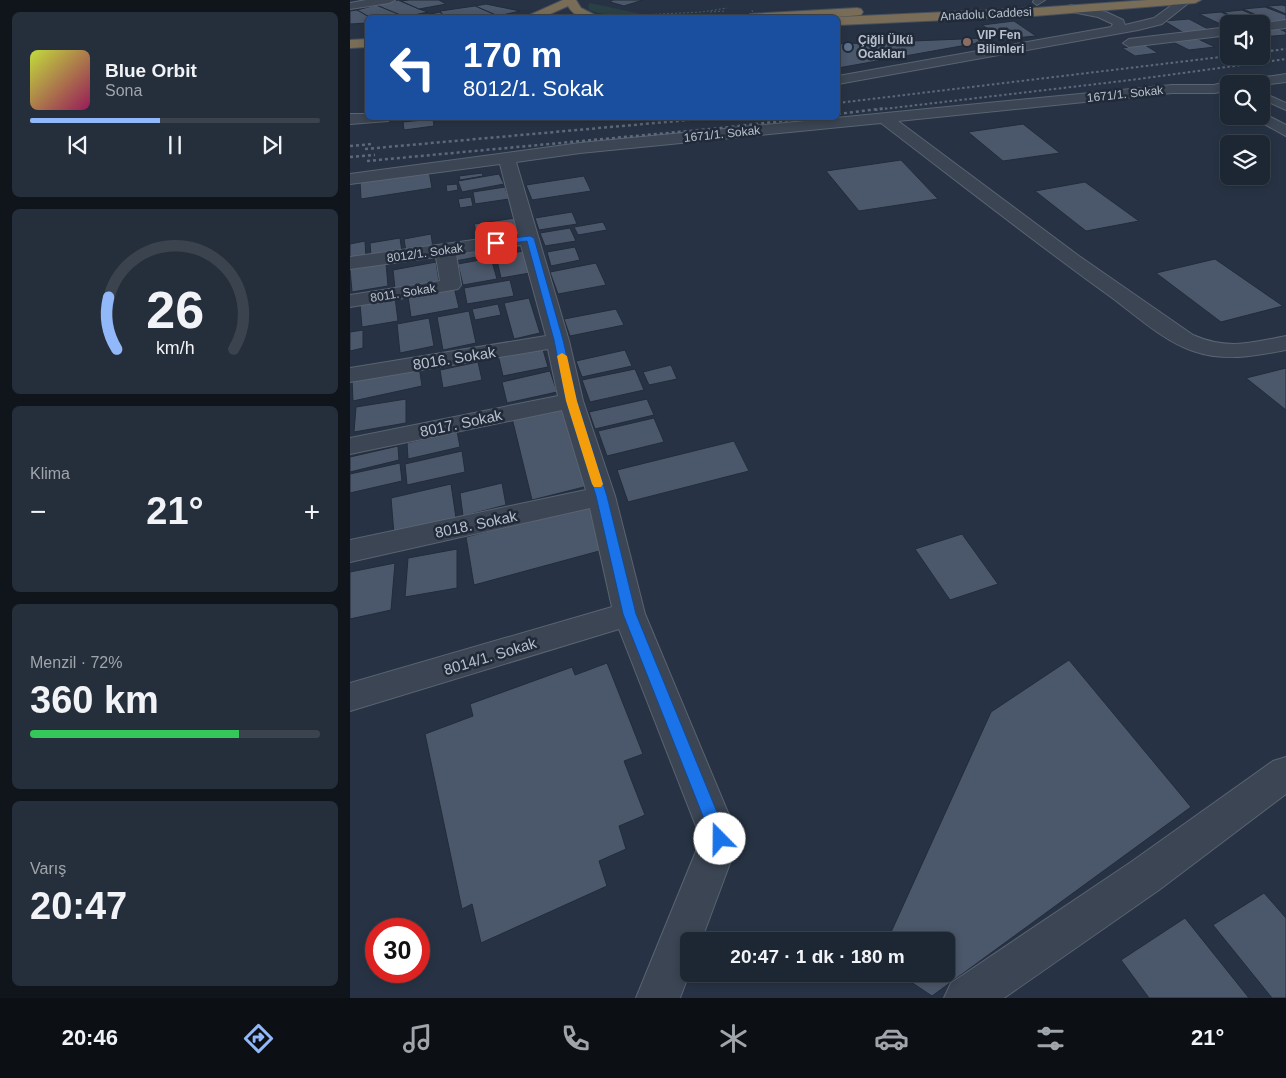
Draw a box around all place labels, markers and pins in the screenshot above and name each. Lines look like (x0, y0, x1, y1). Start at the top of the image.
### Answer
place label: VIP Fen Bilimleri (977, 28, 1024, 56)
place label: Çiğli Ülkü Ocakları (858, 32, 913, 61)
marker: VIP Fen Bilimleri (961, 36, 973, 48)
marker: Çiğli Ülkü Ocakları (842, 41, 854, 53)
pin (475, 222, 517, 264)

